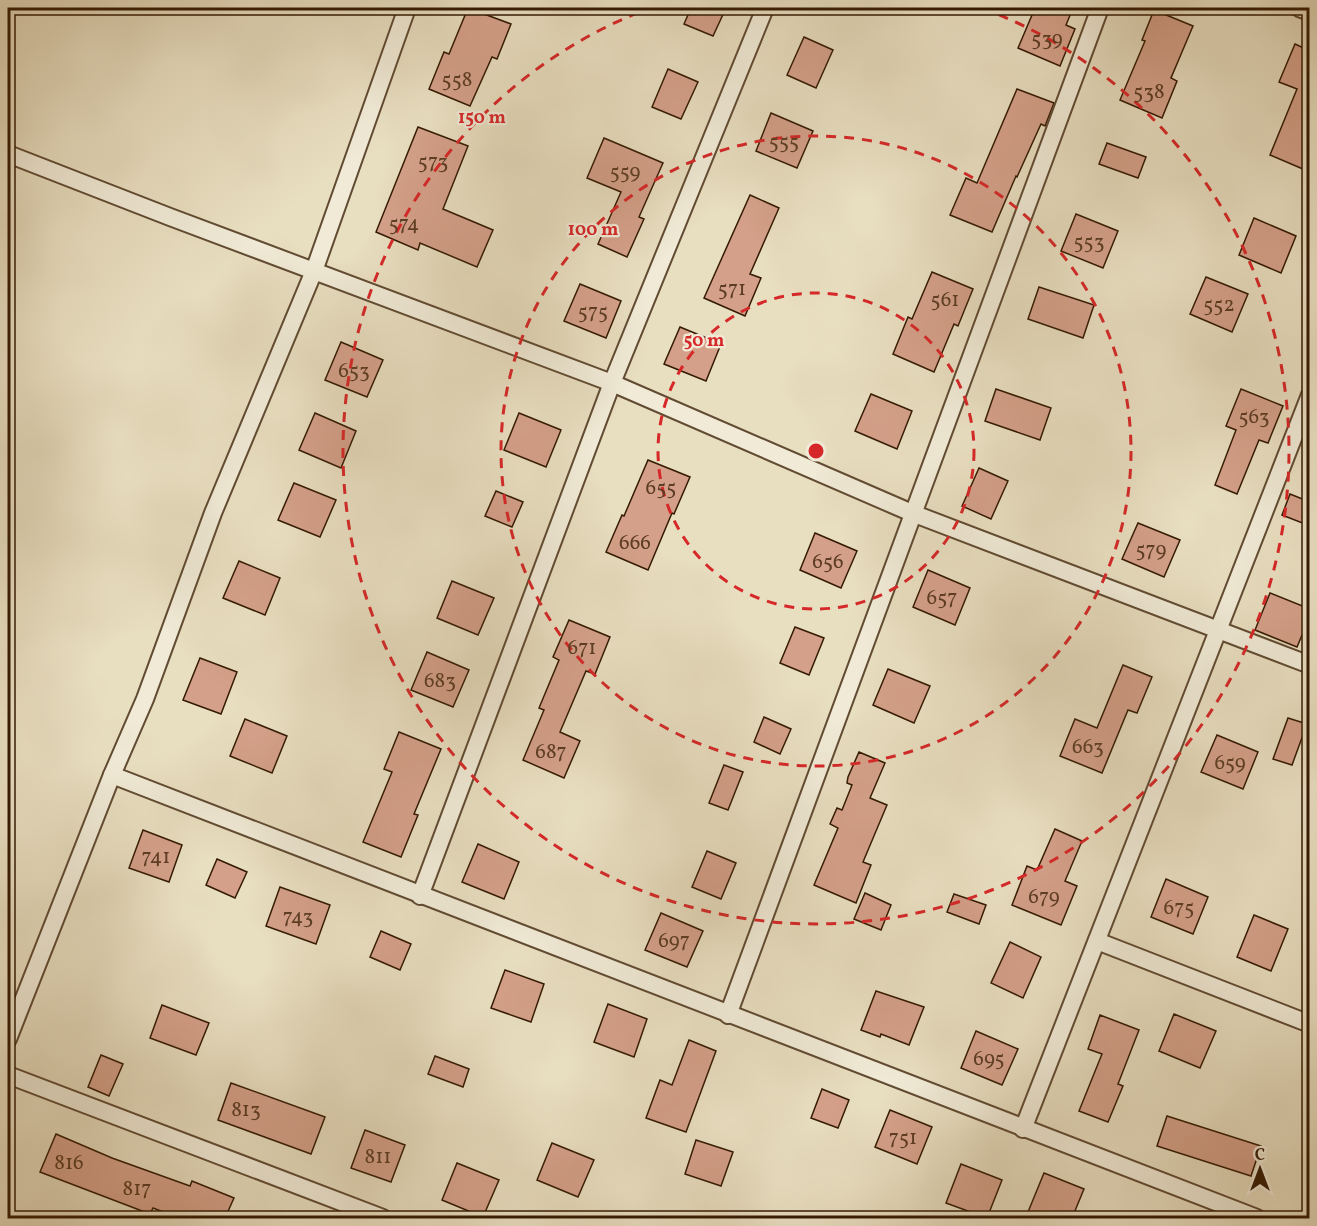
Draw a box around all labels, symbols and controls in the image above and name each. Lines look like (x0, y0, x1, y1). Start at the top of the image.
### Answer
house number: 539 (1031, 25, 1063, 54)
house number: 558 (442, 66, 472, 95)
house number: 538 (1133, 78, 1165, 107)
text: 150 m (458, 106, 506, 131)
house number: 555 (769, 128, 799, 157)
house number: 573 (418, 148, 448, 177)
house number: 559 (610, 158, 640, 187)
house number: 574 (389, 210, 419, 239)
text: 100 m (568, 218, 618, 243)
house number: 553 (1074, 228, 1104, 257)
house number: 571 (718, 275, 746, 304)
house number: 561 (931, 286, 959, 315)
house number: 552 (1203, 291, 1235, 320)
house number: 575 (578, 298, 608, 327)
text: 50 m (684, 329, 724, 354)
house number: 653 (338, 357, 370, 386)
house number: 563 (1238, 403, 1270, 432)
centre of rings (806, 441, 826, 461)
house number: 655 (646, 474, 676, 503)
house number: 666 (619, 529, 651, 558)
house number: 579 (1136, 536, 1167, 565)
house number: 656 (812, 548, 844, 577)
house number: 657 (927, 584, 957, 613)
house number: 671 (568, 634, 596, 663)
house number: 683 (424, 667, 456, 696)
house number: 663 (1072, 733, 1104, 762)
house number: 687 (535, 738, 567, 767)
house number: 659 (1214, 749, 1246, 778)
house number: 741 (142, 843, 170, 872)
house number: 679 (1028, 883, 1060, 912)
house number: 675 (1164, 894, 1194, 923)
house number: 743 (283, 903, 313, 932)
house number: 697 (658, 927, 690, 956)
house number: 695 (973, 1045, 1005, 1074)
house number: 813 (231, 1096, 261, 1125)
house number: 751 (889, 1124, 917, 1153)
north arrow (1230, 1139, 1290, 1199)
house number: 811 (365, 1143, 391, 1172)
text: С (1255, 1145, 1265, 1167)
house number: 816 (54, 1149, 84, 1178)
house number: 817 (122, 1175, 152, 1204)

